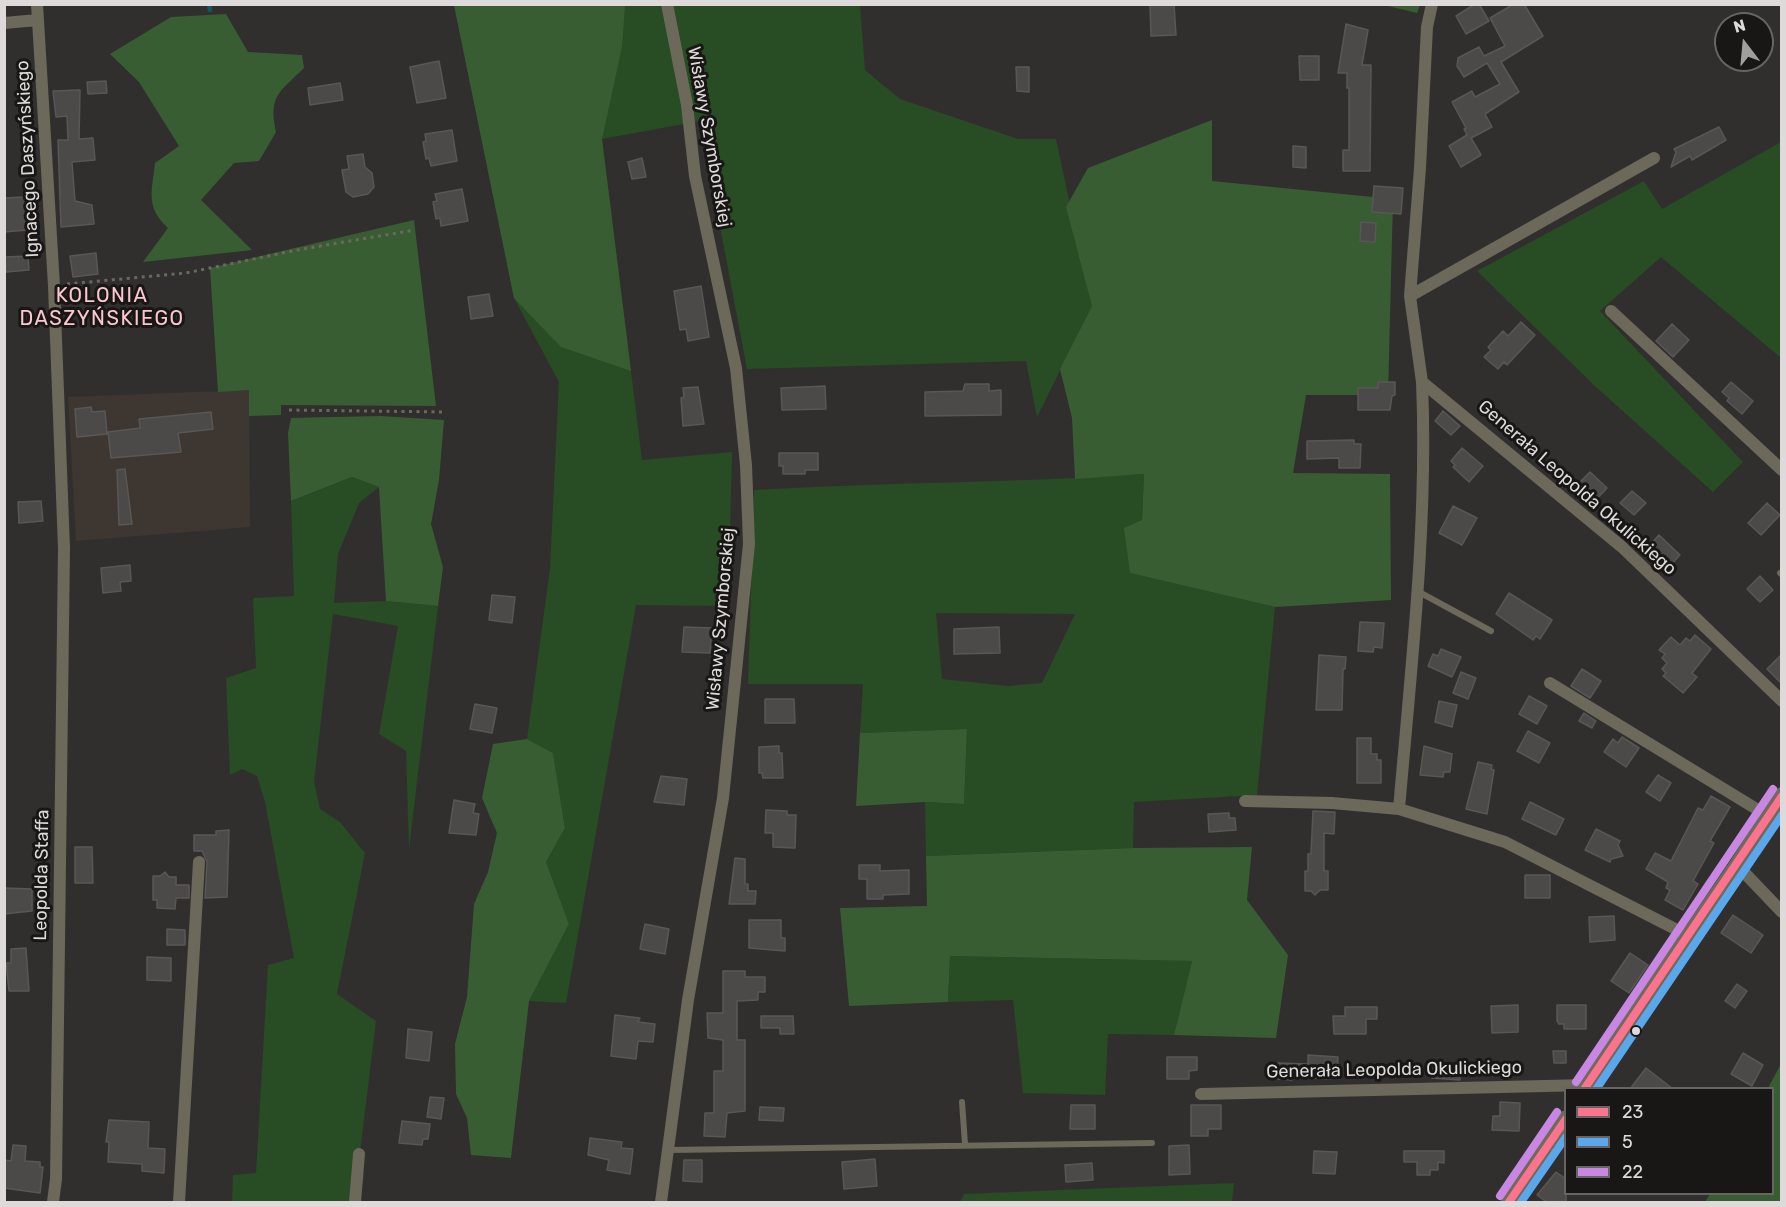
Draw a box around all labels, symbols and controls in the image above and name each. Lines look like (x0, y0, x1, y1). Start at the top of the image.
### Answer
north arrow (1714, 12, 1774, 72)
text: N (1731, 15, 1748, 37)
street label: Wisławy Szymborskiej (682, 45, 736, 229)
street label: Ignacego Daszyńskiego (12, 60, 44, 258)
district label: KOLONIA DASZYŃSKIEGO (19, 284, 185, 331)
street label: Generała Leopolda Okulickiego (1473, 396, 1681, 580)
street label: Wisławy Szymborskiej (702, 527, 740, 711)
street label: Leopolda Staffa (30, 809, 54, 941)
unlabelled marker (1630, 1025, 1642, 1037)
street label: Generała Leopolda Okulickiego (1266, 1057, 1522, 1083)
legend (1564, 1087, 1774, 1195)
text: 23 (1622, 1101, 1643, 1123)
text: 5 (1622, 1131, 1633, 1153)
text: 22 (1622, 1161, 1643, 1183)

